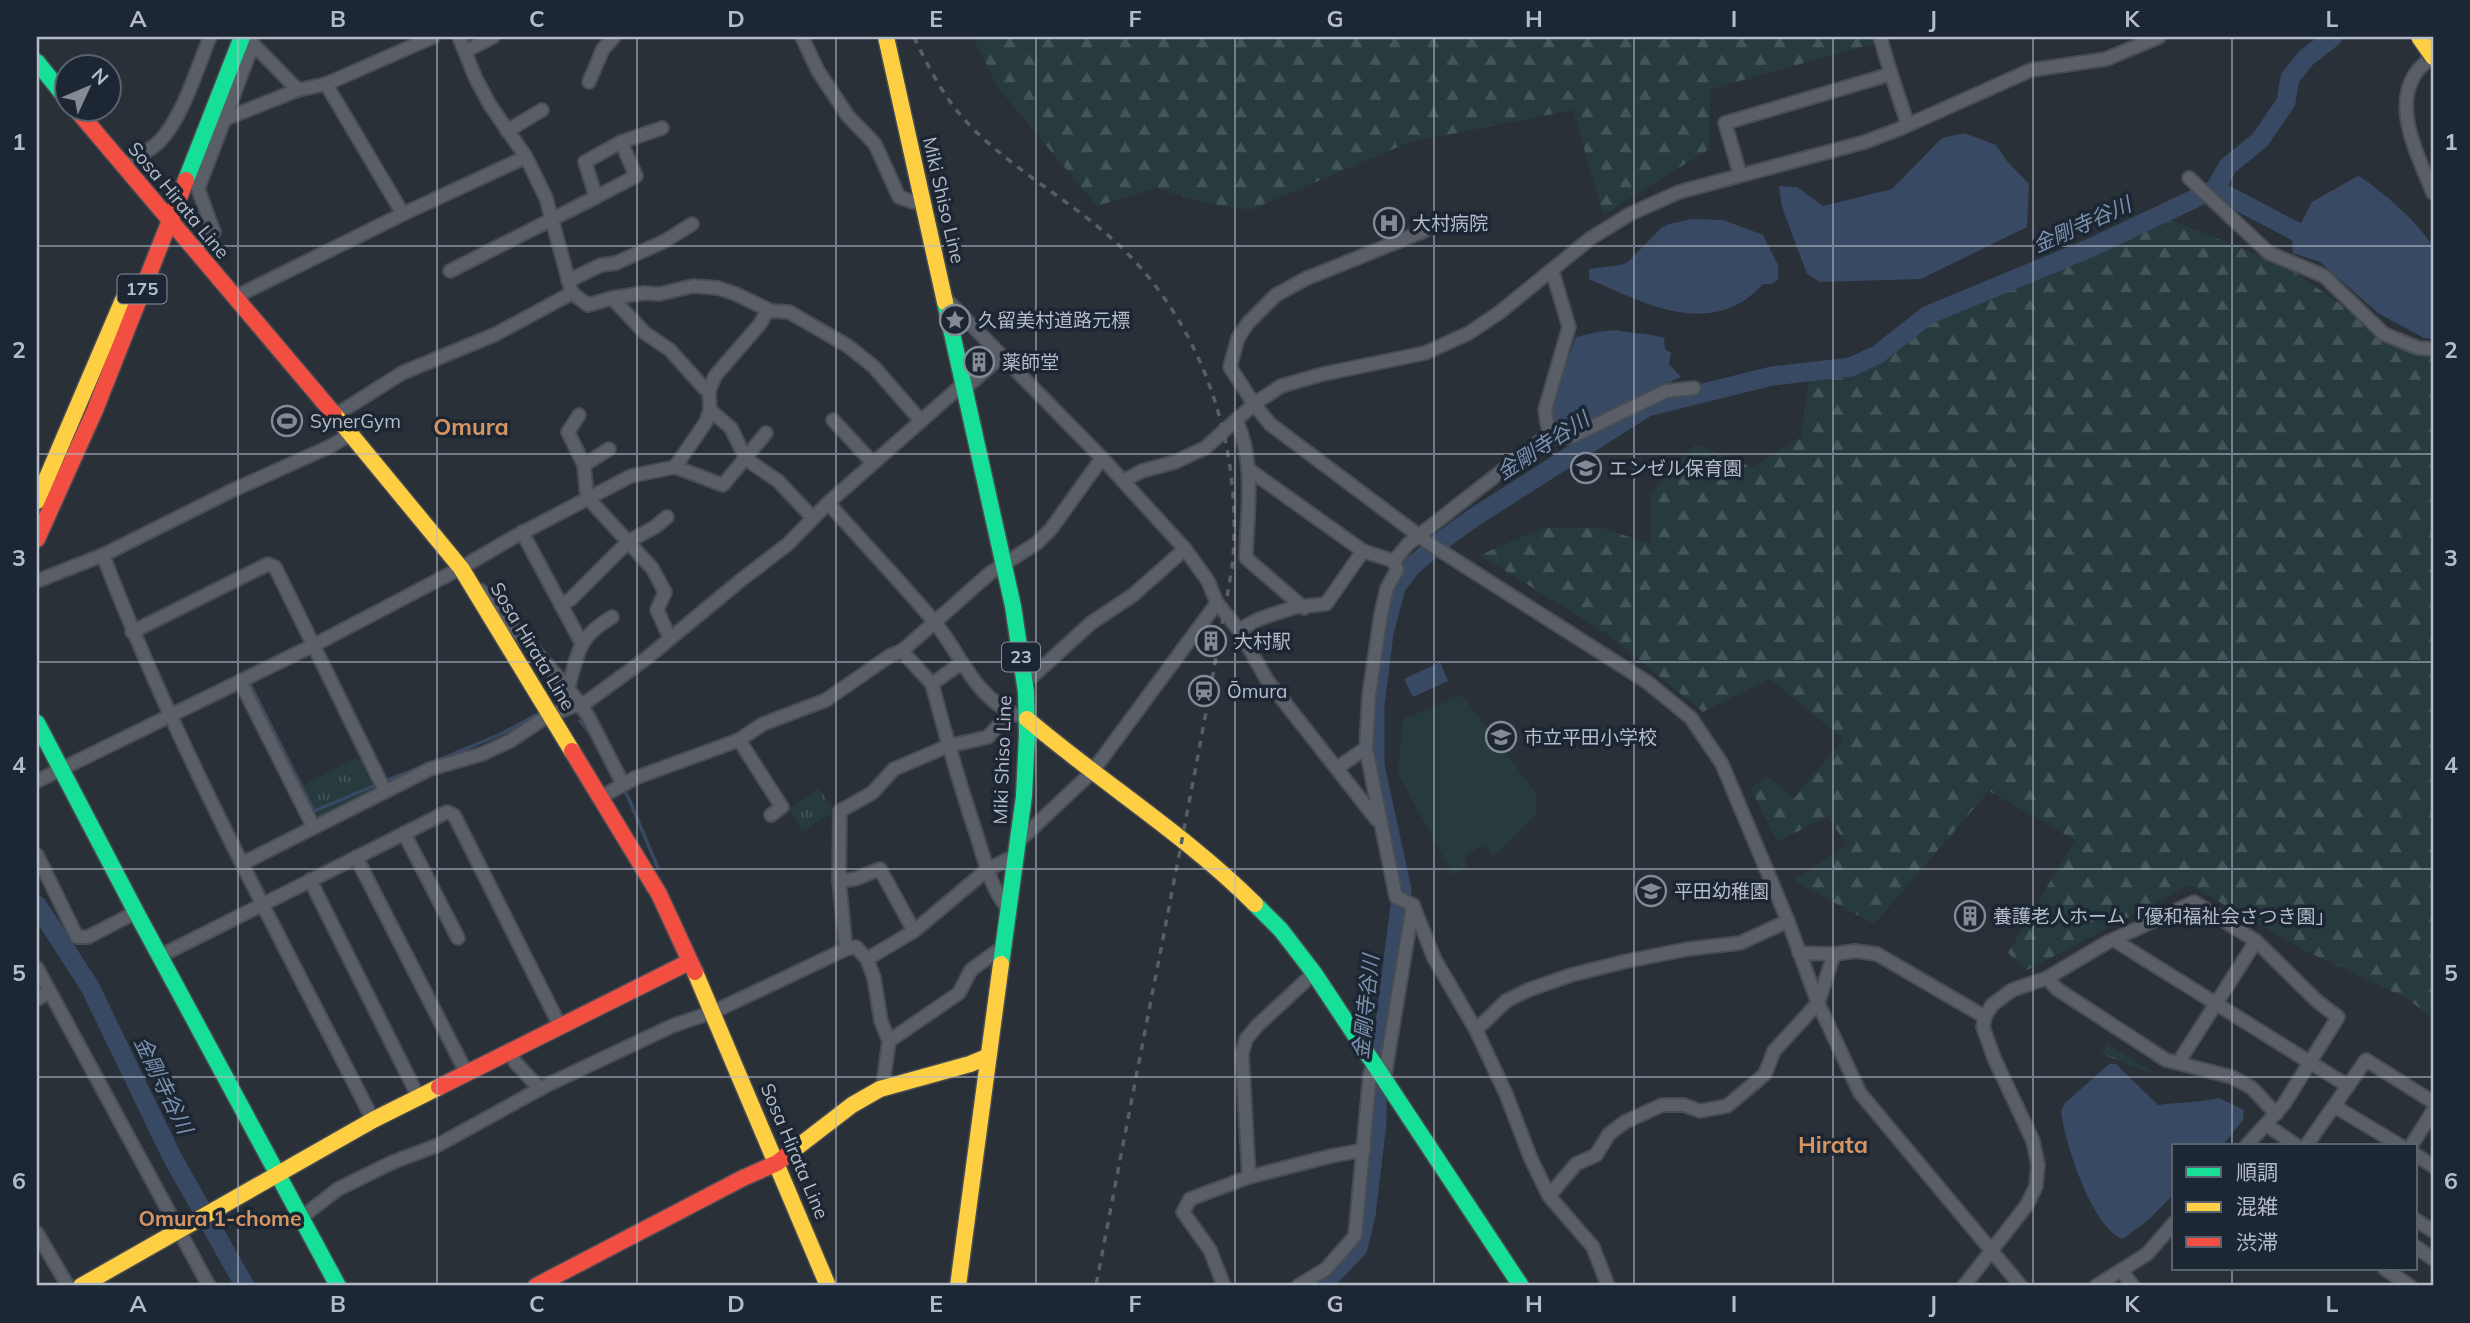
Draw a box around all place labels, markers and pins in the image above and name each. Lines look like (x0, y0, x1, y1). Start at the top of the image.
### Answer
hospital icon: 大村病院 (1372, 206, 1406, 240)
place label: 大村病院 (1412, 211, 1488, 235)
place icon: 久留美村道路元標 (938, 303, 972, 337)
place label: 久留美村道路元標 (978, 308, 1130, 332)
building icon: 薬師堂 (962, 345, 996, 379)
place label: 薬師堂 (1002, 350, 1059, 374)
sports icon: SynerGym (270, 404, 304, 438)
place label: SynerGym (310, 409, 401, 433)
school or university icon: エンゼル保育園 (1569, 451, 1603, 485)
place label: エンゼル保育園 (1609, 456, 1742, 480)
building icon: 大村駅 (1194, 624, 1228, 658)
place label: 大村駅 (1234, 629, 1291, 653)
station icon: Ōmura (1187, 674, 1221, 708)
place label: Ōmura (1227, 679, 1288, 703)
school or university icon: 市立平田小学校 (1484, 720, 1518, 754)
place label: 市立平田小学校 (1524, 725, 1657, 749)
school or university icon: 平田幼稚園 (1634, 874, 1668, 908)
place label: 平田幼稚園 (1674, 879, 1769, 903)
building icon: 養護老人ホーム「優和福祉会さつき園」 (1953, 899, 1987, 933)
place label: 養護老人ホーム「優和福祉会さつき園」 (1993, 904, 2334, 928)

